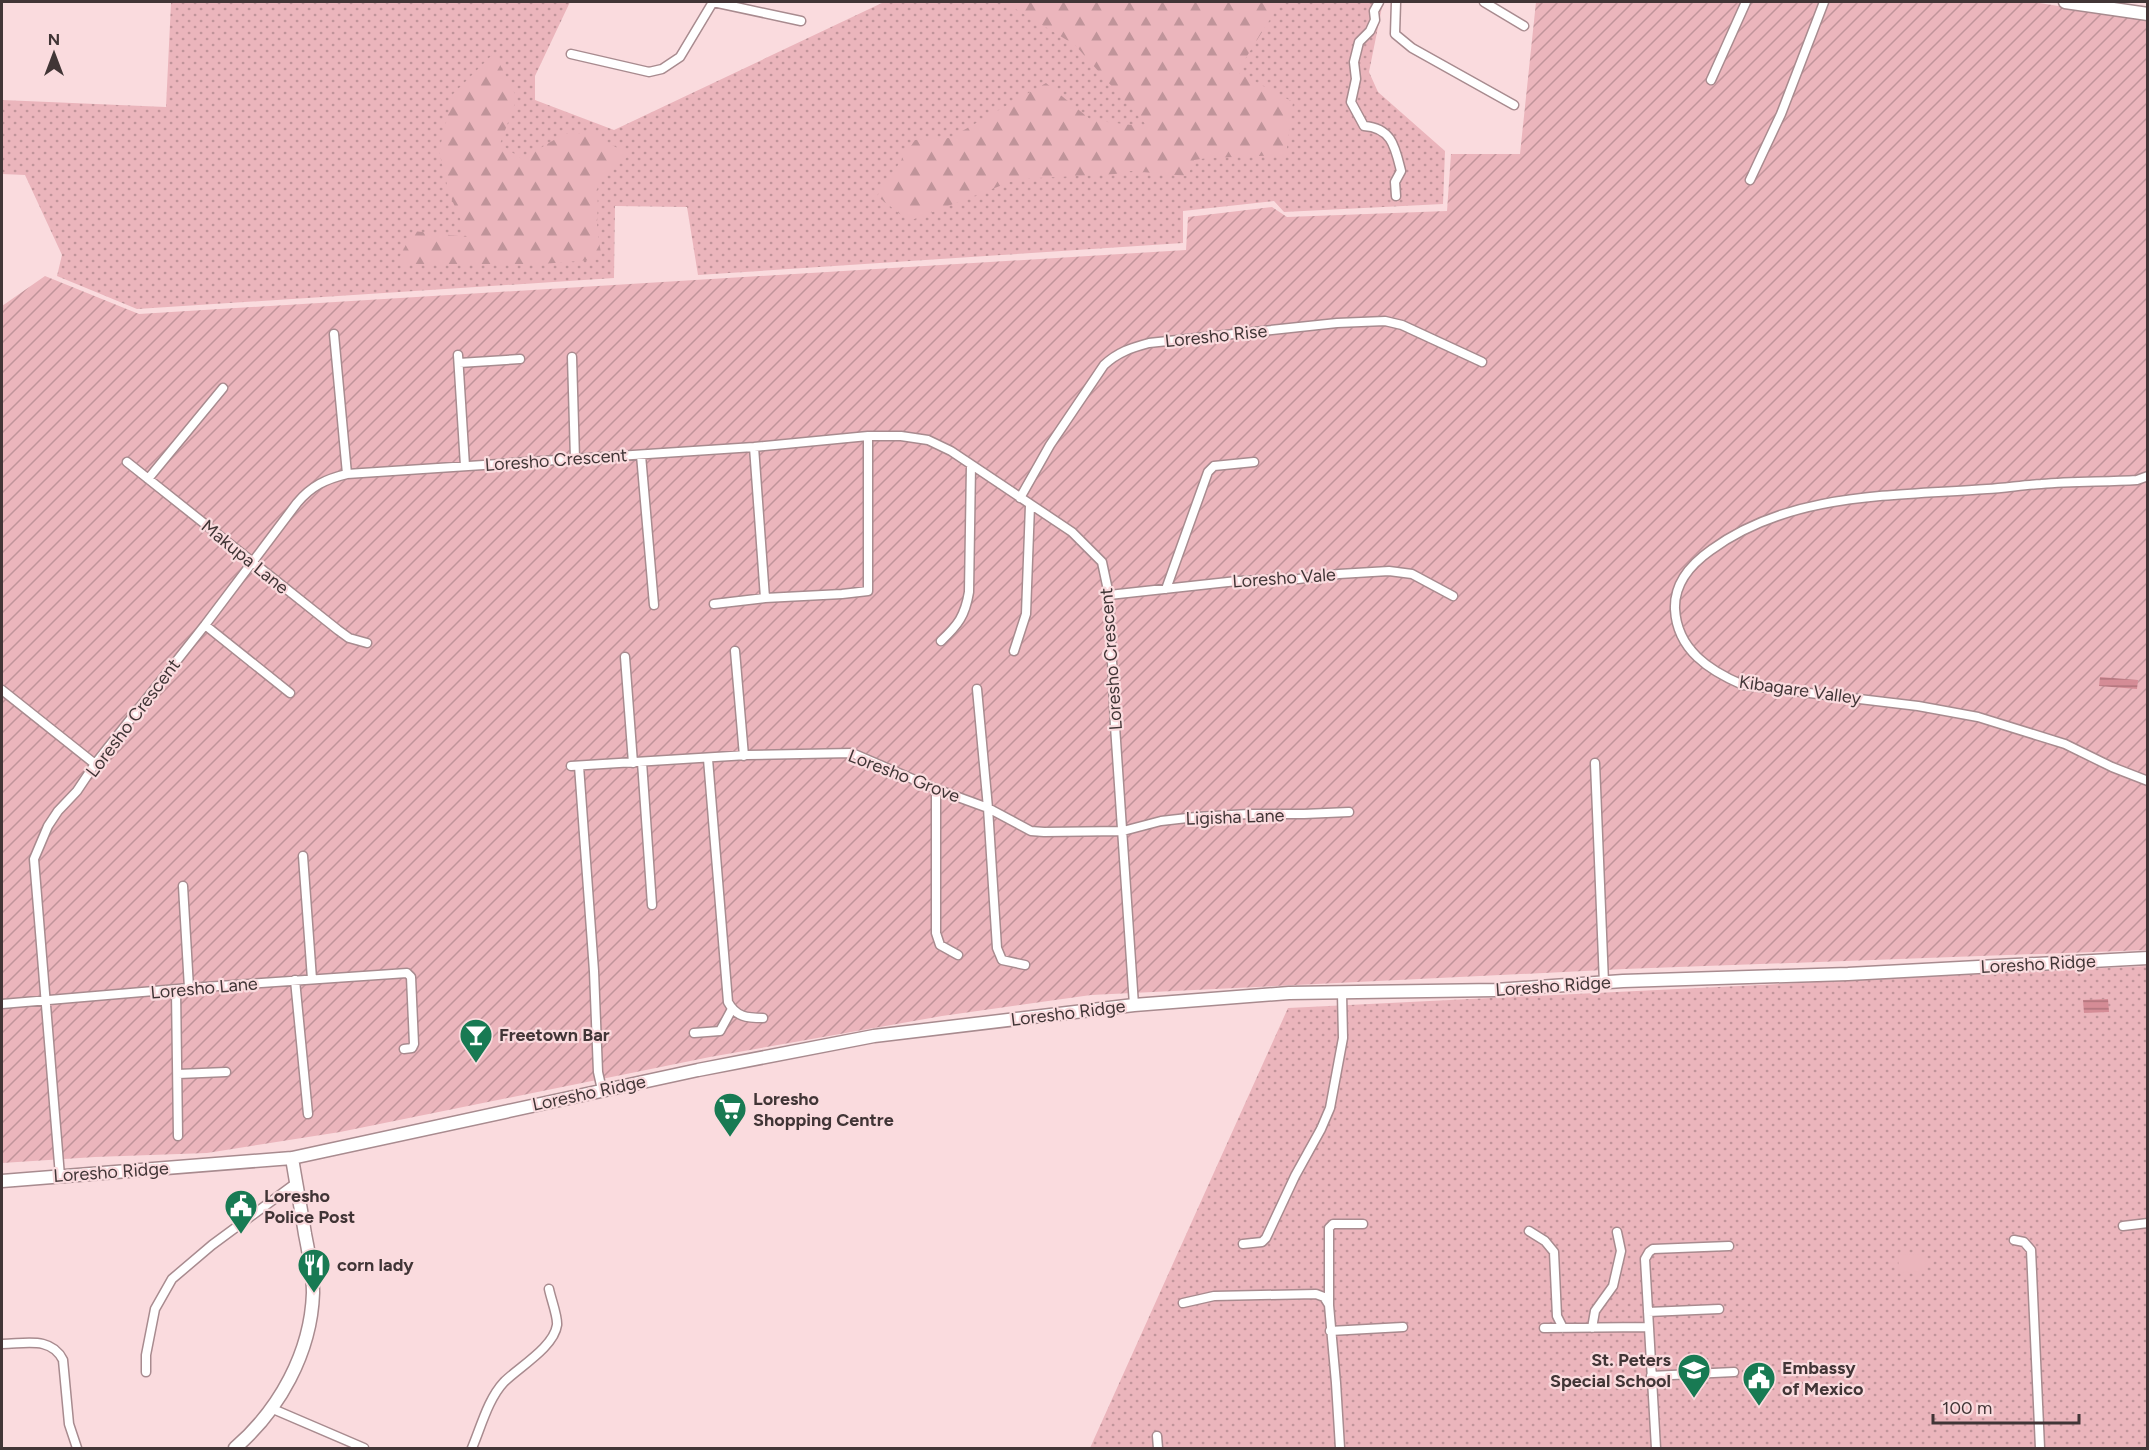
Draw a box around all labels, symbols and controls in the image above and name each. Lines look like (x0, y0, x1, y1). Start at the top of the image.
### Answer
north arrow (24, 24, 84, 84)
text: N (48, 30, 60, 49)
street label: Loresho Rise (1164, 320, 1268, 352)
street label: Loresho Crescent (484, 444, 628, 476)
street label: Makupa Lane (197, 515, 293, 599)
street label: Loresho Vale (1231, 563, 1337, 593)
street label: Loresho Crescent (1095, 587, 1127, 731)
street label: Loresho Crescent (81, 654, 185, 782)
street label: Kibagare Valley (1738, 671, 1863, 710)
street label: Loresho Grove (845, 745, 963, 807)
street label: Ligisha Lane (1185, 804, 1285, 830)
street label: Loresho Ridge (1980, 950, 2096, 978)
street label: Loresho Ridge (1495, 971, 1612, 1001)
street label: Loresho Lane (150, 972, 259, 1004)
street label: Loresho Ridge (1009, 995, 1127, 1031)
bar icon: Freetown Bar (458, 1017, 494, 1064)
place label: Freetown Bar (499, 1024, 610, 1046)
street label: Loresho Ridge (530, 1070, 648, 1116)
place label: Loresho Shopping Centre (753, 1088, 894, 1131)
supermarket icon: Loresho Shopping Centre (712, 1091, 748, 1138)
street label: Loresho Ridge (53, 1157, 170, 1187)
place label: Loresho Police Post (264, 1185, 355, 1228)
public building icon: Loresho Police Post (223, 1188, 259, 1235)
restaurant icon: corn lady (296, 1247, 332, 1294)
place label: corn lady (337, 1254, 414, 1276)
place label: St. Peters Special School (1550, 1349, 1672, 1392)
school or university icon: St. Peters Special School (1676, 1352, 1712, 1399)
place label: Embassy of Mexico (1782, 1357, 1864, 1400)
public building icon: Embassy of Mexico (1741, 1360, 1777, 1407)
scale bar (1933, 1387, 2078, 1425)
text: 100 m (1942, 1397, 1992, 1419)

